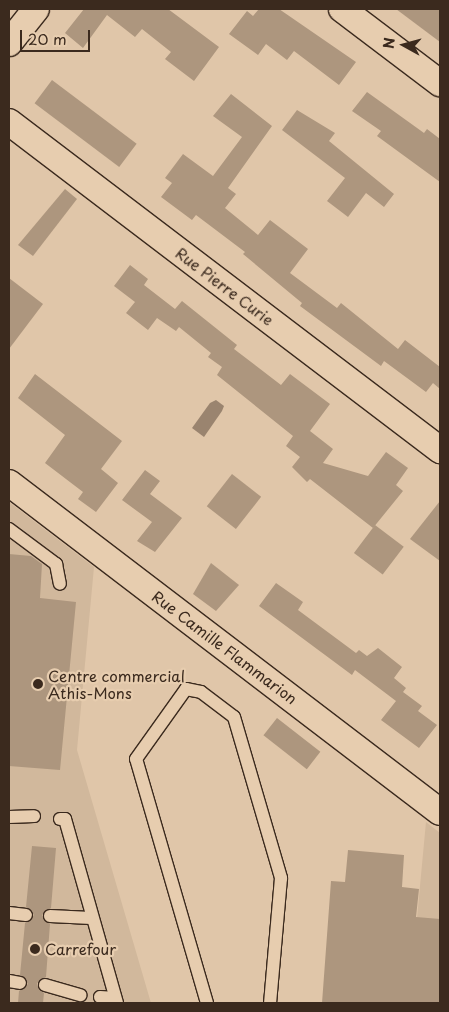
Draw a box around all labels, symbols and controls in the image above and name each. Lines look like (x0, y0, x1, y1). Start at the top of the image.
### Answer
scale bar (22, 20, 92, 52)
north arrow (379, 20, 429, 70)
text: 20 m (28, 27, 67, 50)
text: N (378, 36, 400, 50)
street label: Rue Pierre Curie (172, 243, 278, 329)
street label: Rue Camille Flammarion (148, 586, 302, 708)
place label: Centre commercial Athis-Mons (48, 666, 186, 701)
marker: Centre commercial Athis-Mons (32, 678, 44, 690)
place label: Carrefour (45, 940, 116, 958)
marker: Carrefour (29, 943, 41, 955)

